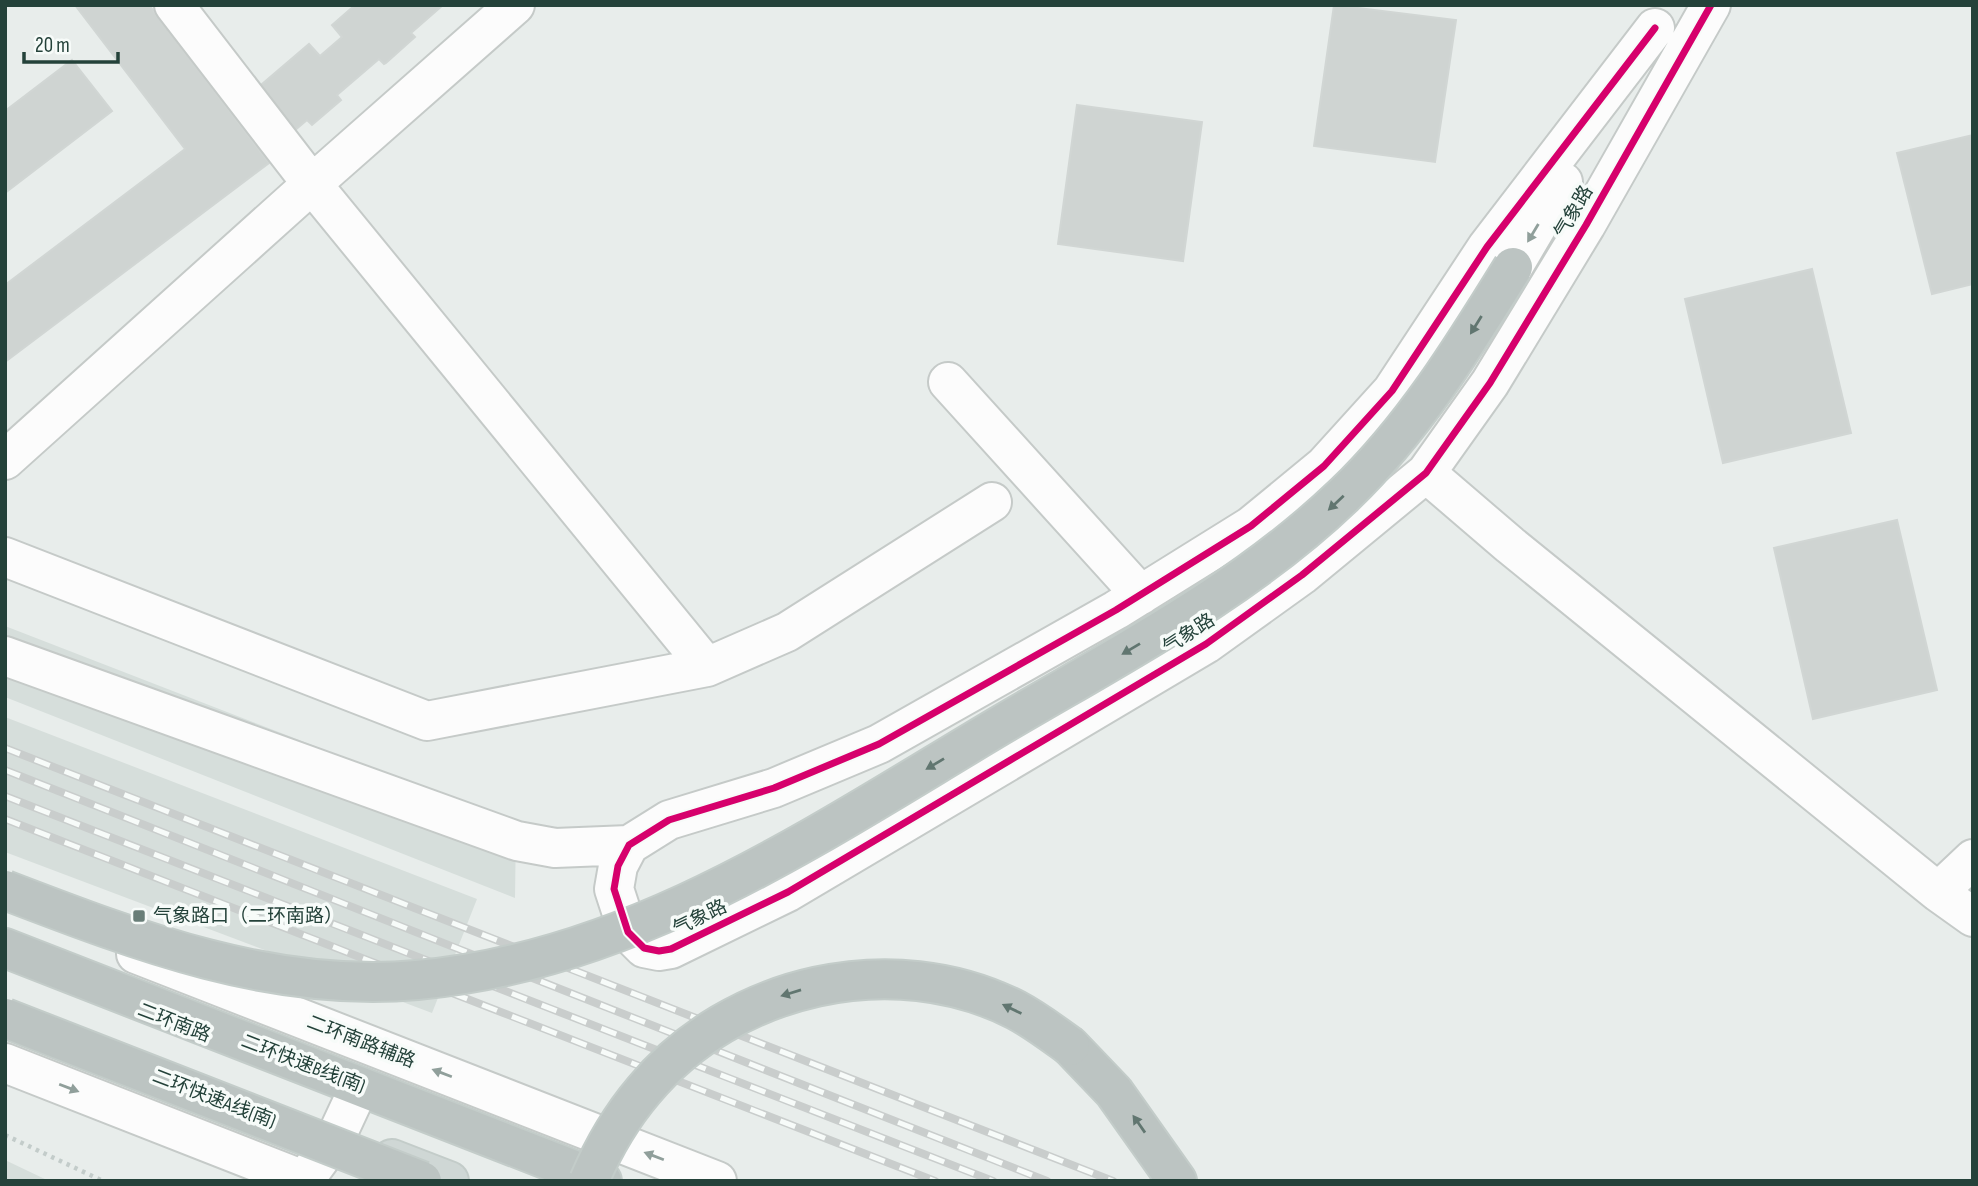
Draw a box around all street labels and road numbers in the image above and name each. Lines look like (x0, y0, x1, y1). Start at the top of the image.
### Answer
street label: 气象路 (1550, 182, 1598, 242)
street label: 气象路 (1159, 609, 1219, 659)
street label: 气象路 (669, 895, 731, 941)
street label: 二环南路 (134, 999, 214, 1047)
street label: 二环南路辅路 (304, 1011, 418, 1073)
street label: 二环快速B线(南) (238, 1030, 368, 1098)
street label: 二环快速A线(南) (149, 1065, 279, 1133)

